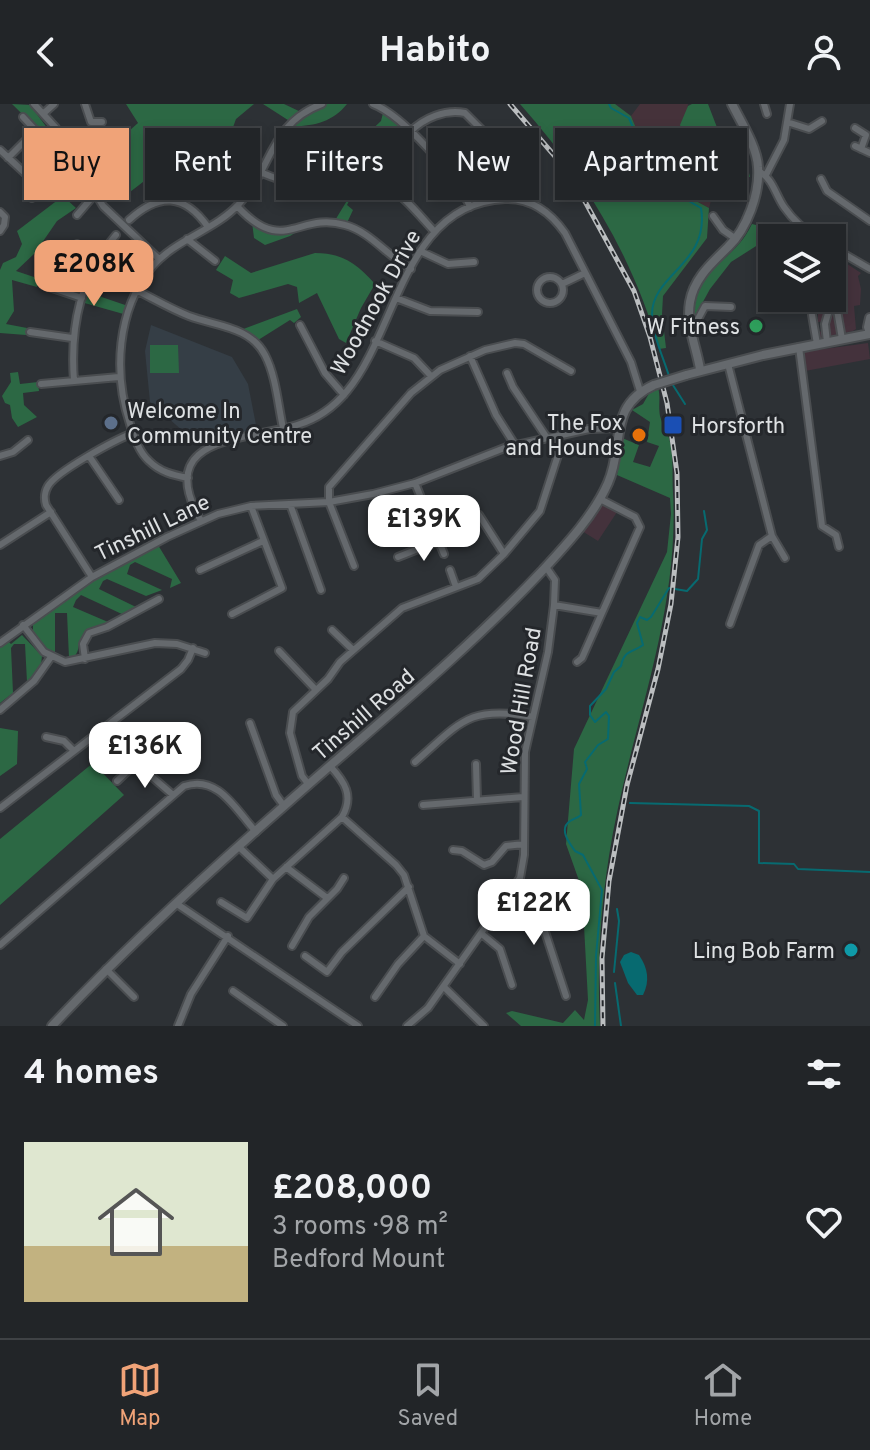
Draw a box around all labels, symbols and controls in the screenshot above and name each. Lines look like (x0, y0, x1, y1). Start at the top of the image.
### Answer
text: Habito (379, 29, 491, 75)
icon: back (24, 30, 68, 74)
icon: person (802, 30, 846, 74)
chip: Buy (24, 128, 129, 200)
chip: Rent (145, 128, 260, 200)
chip: Filters (276, 128, 412, 200)
chip: New (428, 128, 539, 200)
chip: Apartment (555, 128, 747, 200)
map controls (758, 224, 846, 312)
button: layers (758, 224, 846, 312)
street label: Woodnook Drive (326, 226, 428, 381)
pin: £208K (38, 240, 150, 308)
text: £208K (52, 249, 136, 282)
place label: W Fitness (646, 315, 740, 342)
marker: W Fitness (747, 317, 765, 335)
place label: Welcome In Community Centre (127, 399, 312, 451)
place label: The Fox and Hounds (505, 411, 623, 463)
marker: Welcome In Community Centre (102, 414, 120, 432)
marker: Horsforth (662, 414, 684, 436)
place label: Horsforth (691, 414, 785, 441)
marker: The Fox and Hounds (630, 426, 648, 444)
street label: Tinshill Lane (91, 490, 215, 569)
pin: £139K (368, 495, 480, 563)
text: £139K (386, 504, 462, 537)
street label: Wood Hill Road (496, 625, 549, 777)
street label: Tinshill Road (308, 664, 421, 768)
pin: £136K (89, 722, 201, 790)
text: £136K (107, 731, 183, 764)
pin: £122K (478, 879, 590, 947)
text: £122K (496, 888, 572, 921)
place label: Ling Bob Farm (693, 939, 835, 966)
marker: Ling Bob Farm (842, 941, 860, 959)
icon: filters (802, 1052, 846, 1096)
text: 4 homes (24, 1053, 159, 1096)
text: £208,000 (272, 1168, 432, 1211)
icon: home (88, 1174, 184, 1270)
icon: heart (802, 1200, 846, 1244)
text: 3 rooms · 98 m² (272, 1211, 448, 1244)
text: Bedford Mount (272, 1244, 445, 1277)
tab: Map (118, 1358, 162, 1433)
tab: Saved (398, 1358, 458, 1433)
tab: Home (694, 1358, 752, 1433)

